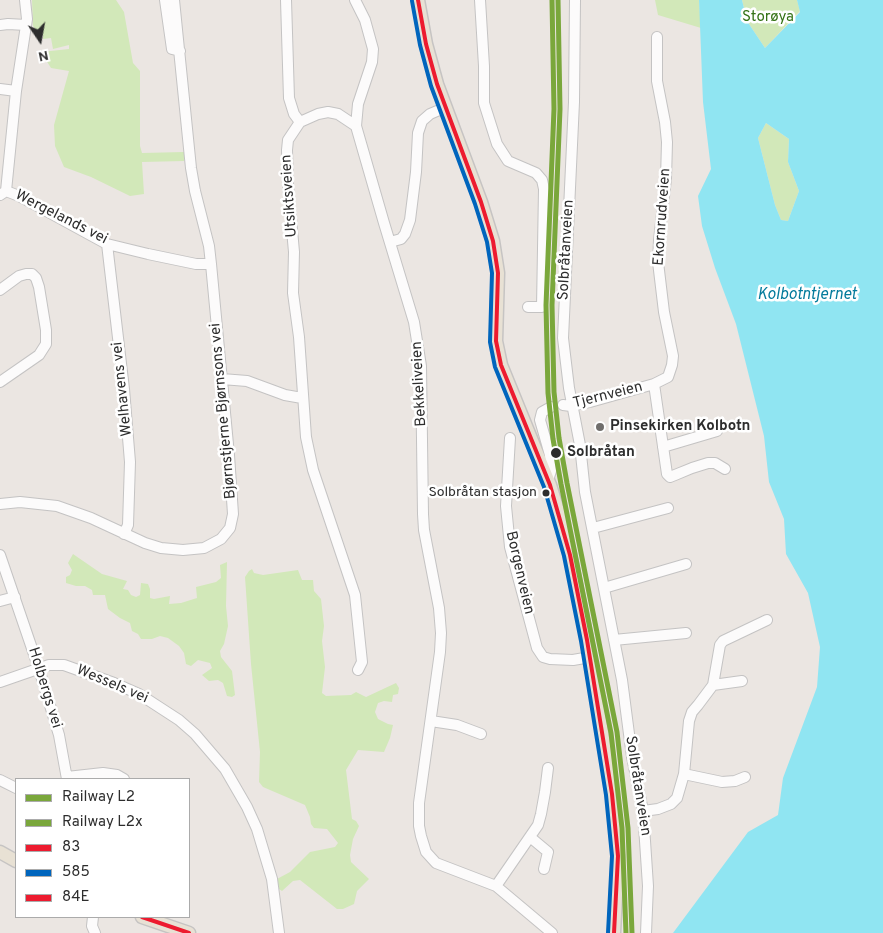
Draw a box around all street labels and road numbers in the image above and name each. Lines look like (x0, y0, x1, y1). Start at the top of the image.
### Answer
street label: Utsiktsveien (278, 154, 302, 238)
street label: Ekornrudveien (651, 168, 675, 266)
street label: Wergelands vei (12, 187, 110, 249)
street label: Solbråtanveien (555, 199, 579, 301)
street label: Bjørnstjerne Bjørnsons vei (207, 322, 241, 500)
street label: Welhavens vei (109, 341, 137, 437)
street label: Bekkeliveien (409, 341, 431, 427)
street label: Tjernveien (571, 379, 645, 413)
street label: Borgenveien (501, 530, 537, 616)
street label: Holbergs vei (23, 645, 65, 731)
street label: Wessels vei (73, 662, 151, 708)
street label: Solbråtanveien (620, 735, 654, 837)

